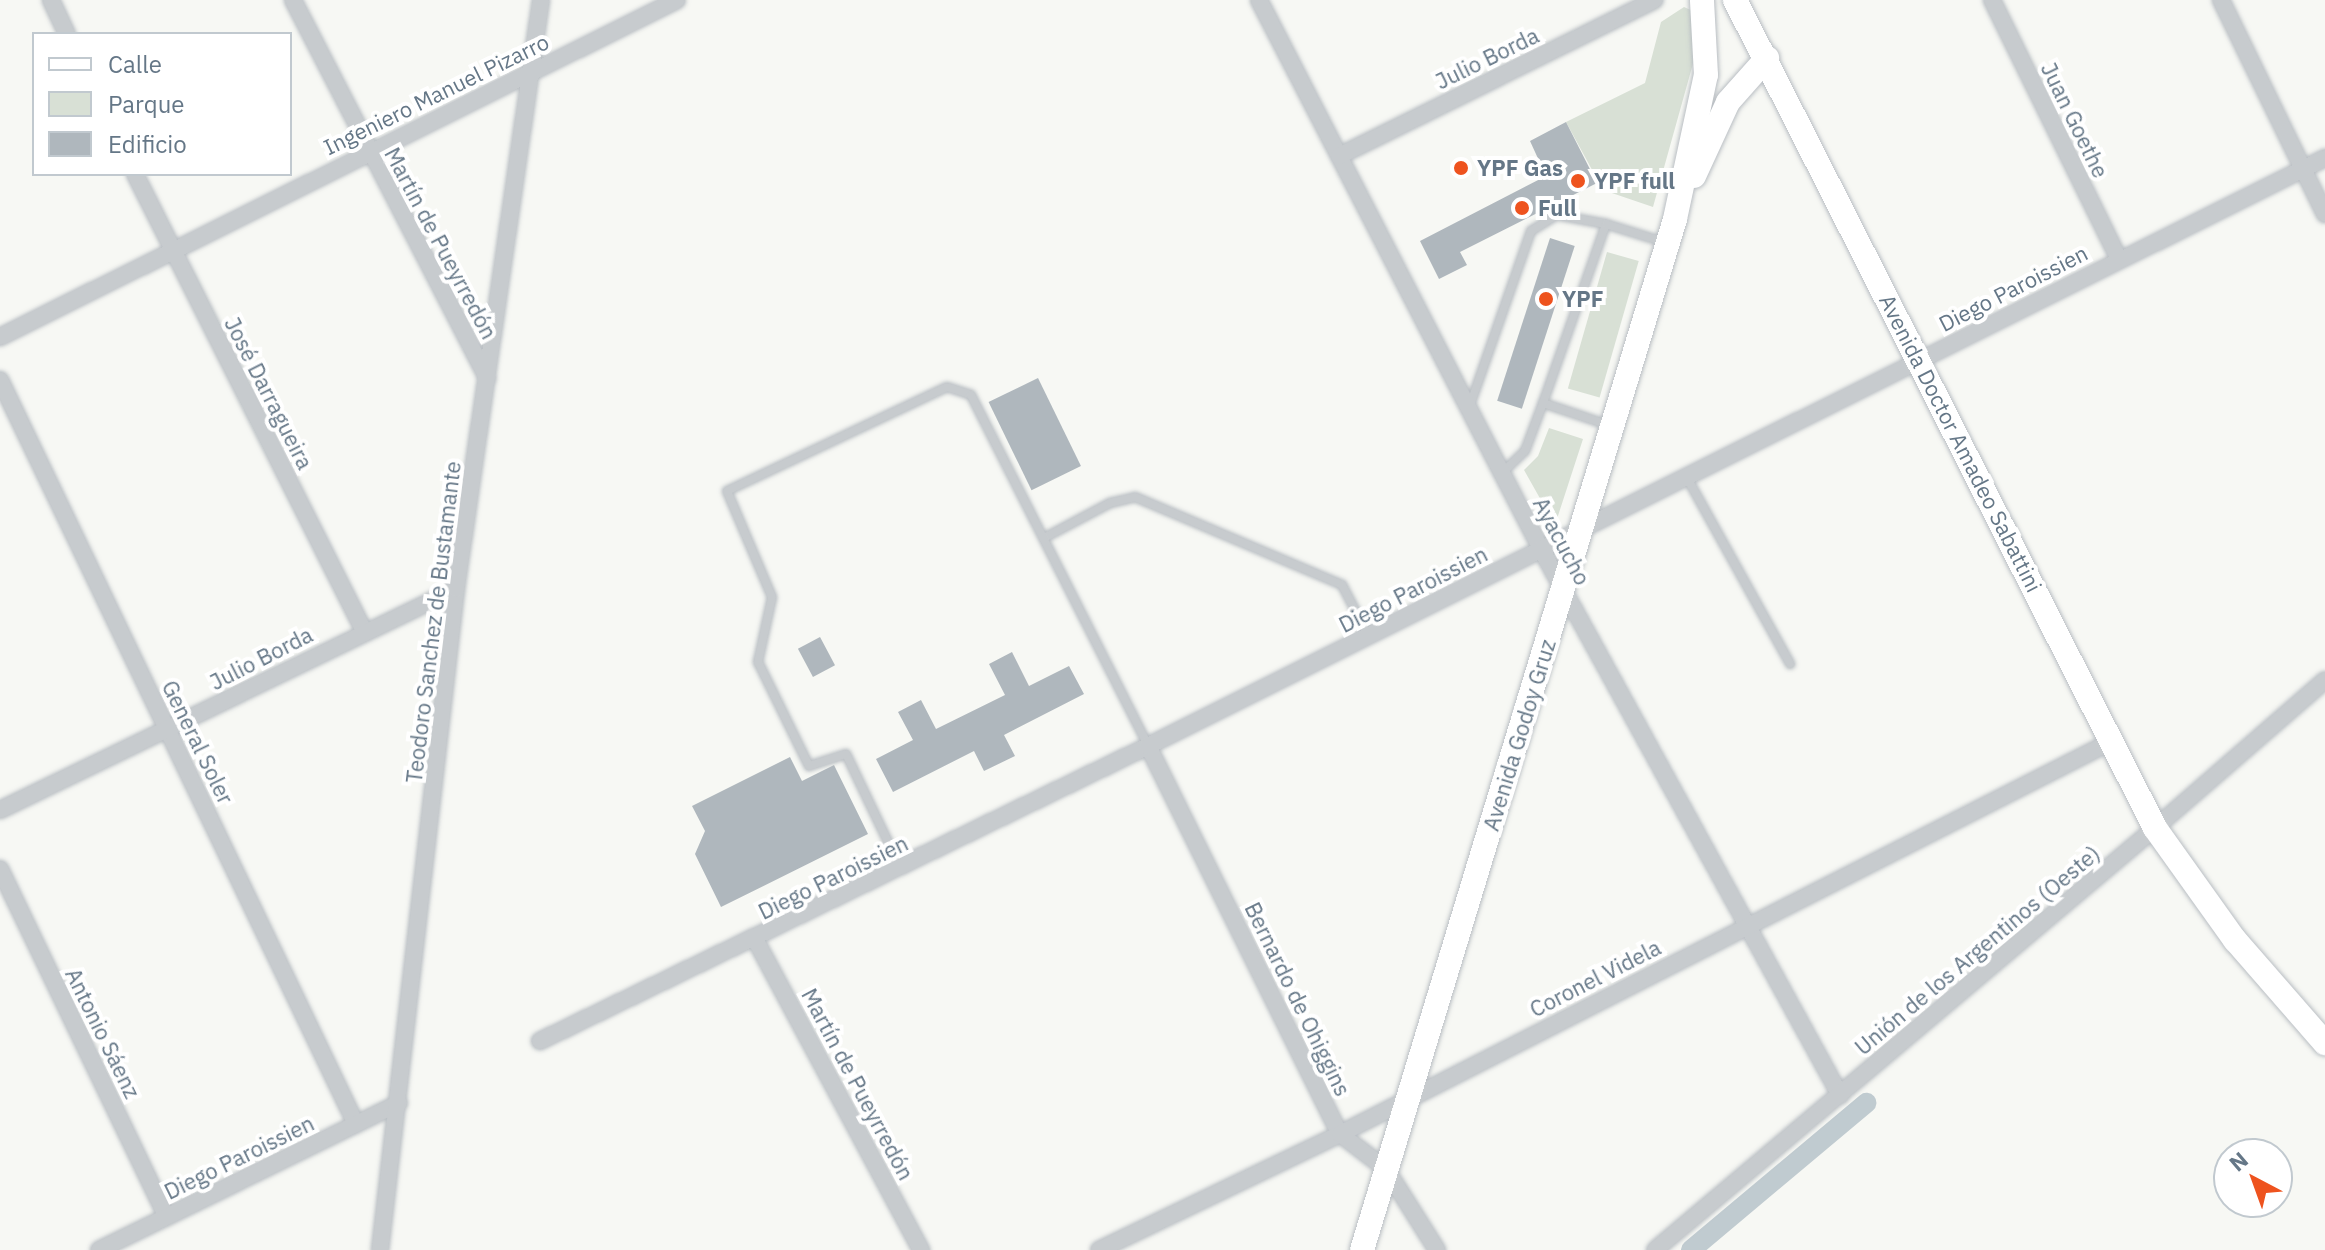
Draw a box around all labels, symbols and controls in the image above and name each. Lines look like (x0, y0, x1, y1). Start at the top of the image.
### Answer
street label: Julio Borda (1431, 22, 1543, 94)
street label: Ingeniero Manuel Pizarro (319, 28, 553, 160)
legend (32, 32, 292, 176)
text: Calle (108, 48, 162, 80)
street label: Juan Goethe (2036, 58, 2114, 182)
text: Parque (108, 88, 185, 120)
text: Edificio (108, 128, 187, 160)
street label: Martín de Pueyrredón (379, 143, 503, 343)
place label: YPF Gas (1477, 155, 1563, 181)
marker: YPF Gas (1452, 159, 1470, 177)
place label: YPF full (1594, 168, 1675, 194)
marker: YPF full (1569, 172, 1587, 190)
place label: Full (1538, 195, 1577, 221)
marker: Full (1513, 199, 1531, 217)
street label: Diego Paroissien (1934, 239, 2092, 337)
place label: YPF (1562, 286, 1604, 312)
marker: YPF (1537, 290, 1555, 308)
street label: Avenida Doctor Amadeo Sabattini (1874, 290, 2048, 596)
street label: José Darragueira (219, 313, 319, 473)
street label: Teodoro Sanchez de Bustamante (400, 460, 466, 784)
street label: Ayacucho (1528, 493, 1596, 589)
street label: Diego Paroissien (1334, 540, 1492, 638)
street label: Julio Borda (205, 621, 317, 695)
street label: Avenida Godoy Gruz (1477, 636, 1561, 834)
street label: General Soler (157, 676, 239, 808)
street label: Diego Paroissien (754, 829, 912, 925)
street label: Unión de los Argentinos (Oeste) (1849, 840, 2105, 1060)
street label: Bernardo de Ohiggins (1240, 898, 1356, 1100)
street label: Coronel Videla (1525, 934, 1665, 1022)
street label: Antonio Sáenz (60, 964, 146, 1102)
street label: Martín de Pueyrredón (796, 984, 920, 1184)
street label: Diego Paroissien (160, 1109, 318, 1205)
north arrow (2213, 1138, 2293, 1218)
text: N (2223, 1145, 2254, 1177)

